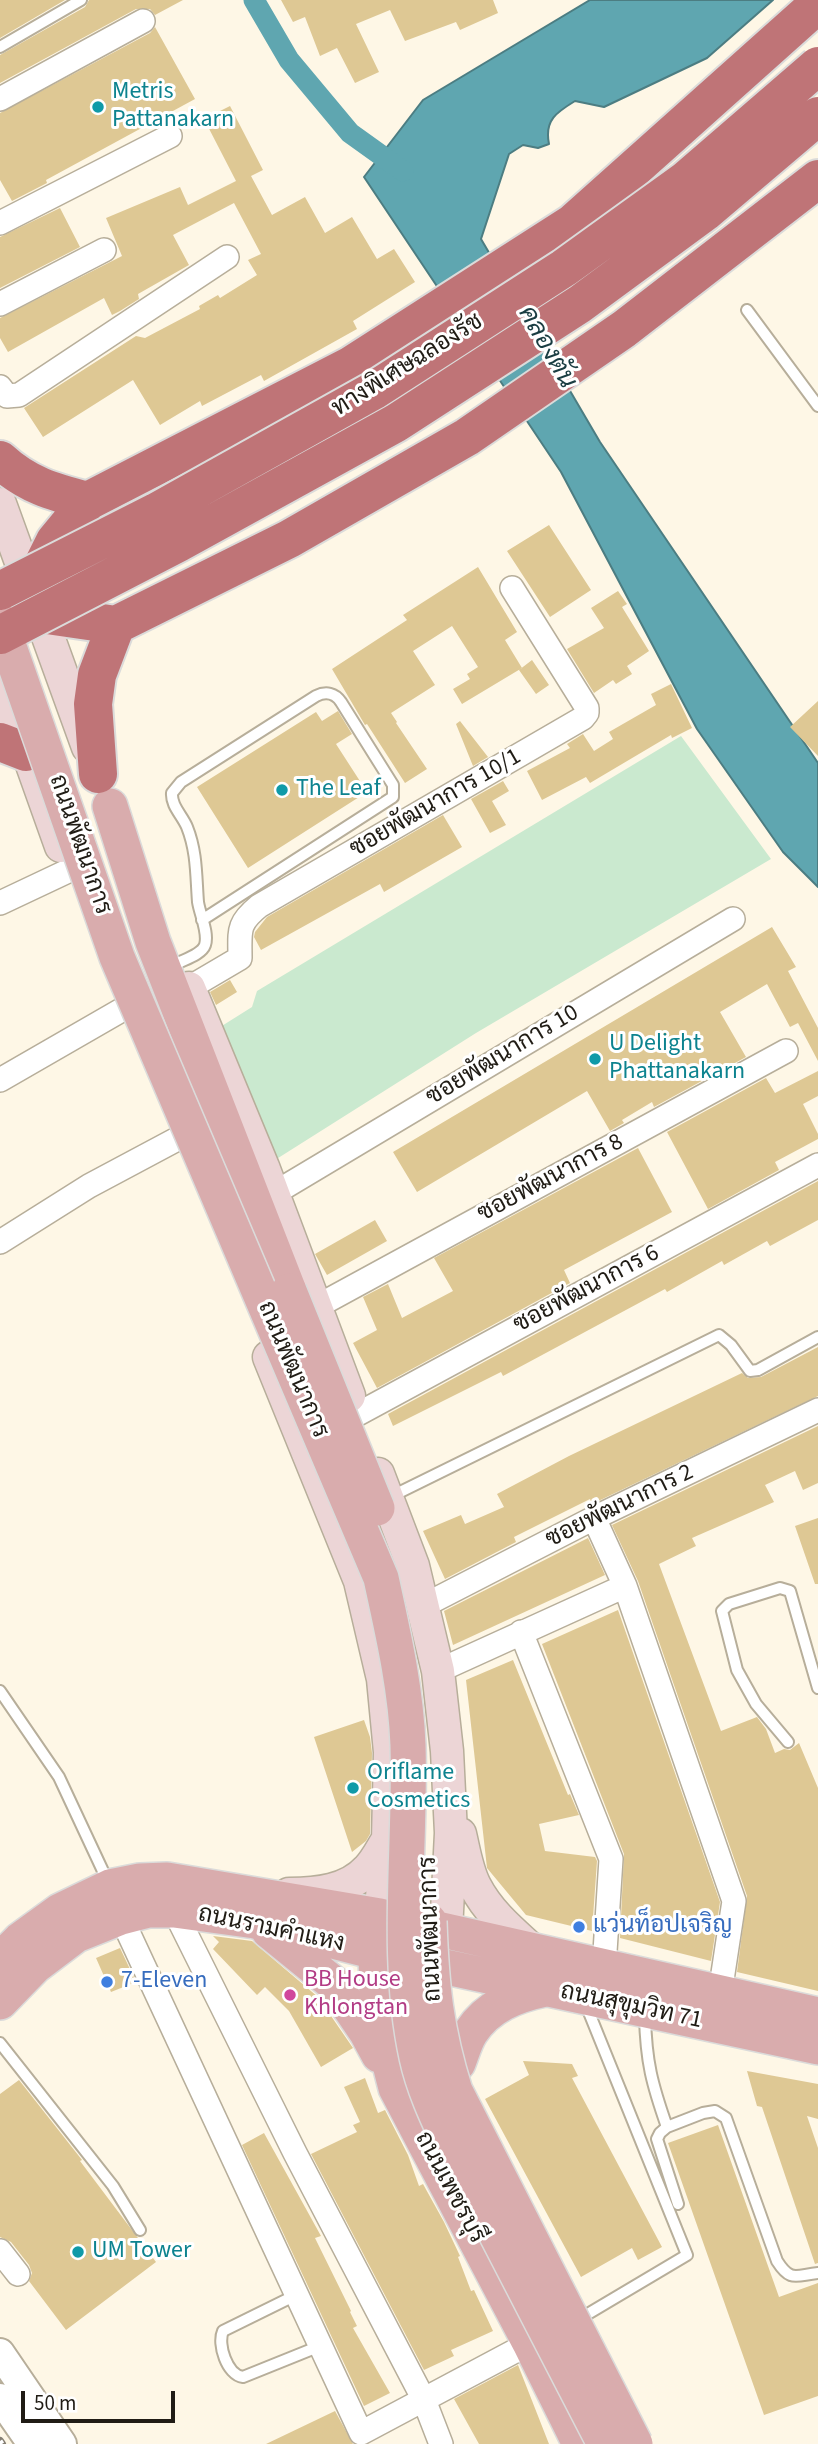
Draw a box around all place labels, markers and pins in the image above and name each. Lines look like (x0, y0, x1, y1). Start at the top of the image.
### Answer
place label: Metris Pattanakarn (112, 79, 234, 135)
marker: Metris Pattanakarn (90, 99, 106, 115)
place label: The Leaf (296, 776, 381, 804)
marker: The Leaf (274, 782, 290, 798)
place label: U Delight Phattanakarn (609, 1031, 745, 1087)
marker: U Delight Phattanakarn (587, 1051, 603, 1067)
place label: Oriflame Cosmetics (367, 1760, 470, 1816)
marker: Oriflame Cosmetics (345, 1780, 361, 1796)
place label: แว่นท็อปเจริญ (593, 1913, 732, 1941)
marker: แว่นท็อปเจริญ (571, 1919, 587, 1935)
place label: BB House Khlongtan (304, 1967, 408, 2023)
place label: 7-Eleven (121, 1968, 207, 1996)
marker: 7-Eleven (99, 1974, 115, 1990)
marker: BB House Khlongtan (282, 1987, 298, 2003)
place label: UM Tower (92, 2238, 191, 2266)
marker: UM Tower (70, 2244, 86, 2260)

